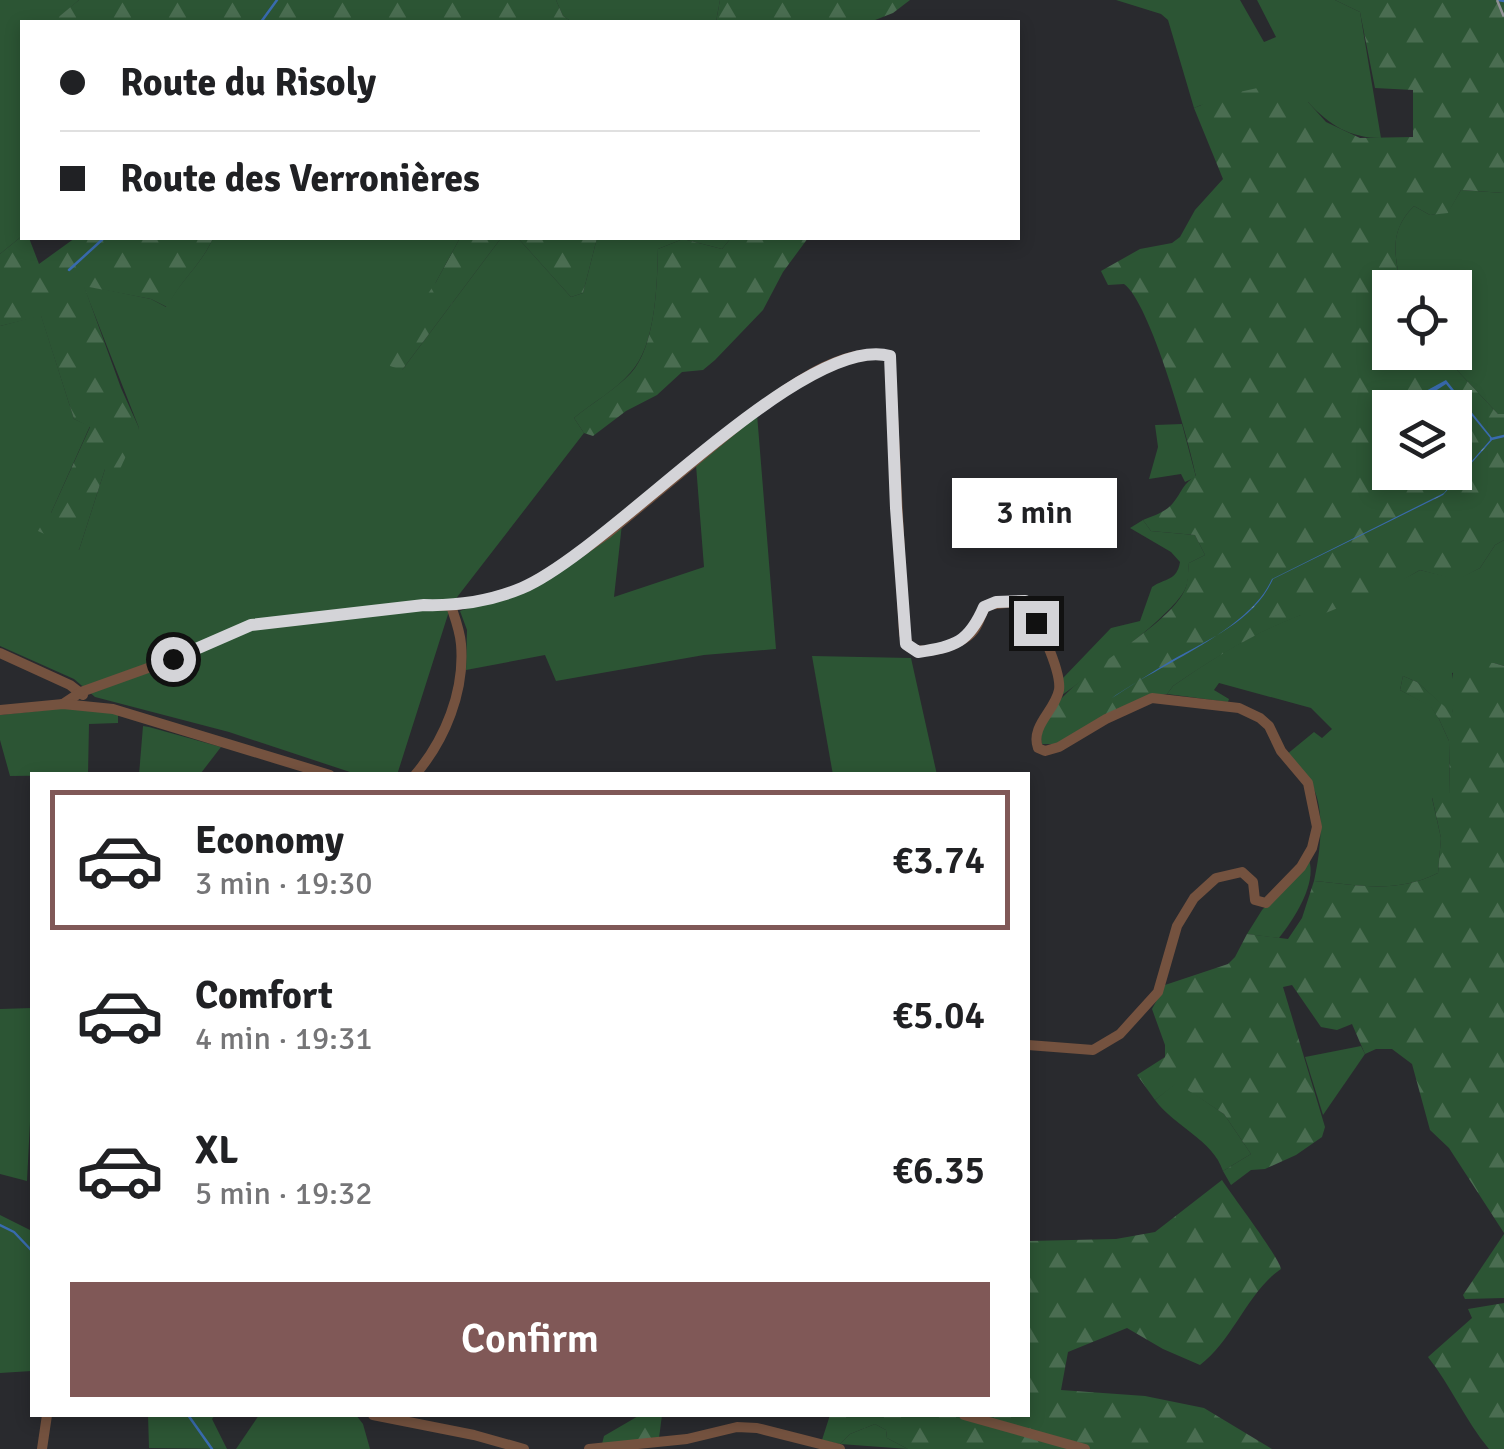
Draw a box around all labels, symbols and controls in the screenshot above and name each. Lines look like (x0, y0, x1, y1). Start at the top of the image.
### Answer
text: Route du Risoly (120, 59, 376, 106)
text: Route des Verronières (120, 155, 480, 202)
map controls (1372, 270, 1472, 490)
button: locate (1372, 270, 1472, 370)
button: layers (1372, 390, 1472, 490)
callout: 3 min (954, 478, 1118, 548)
text: 3 min (996, 493, 1073, 532)
route end (1014, 601, 1059, 646)
route start (151, 637, 196, 682)
icon: car (75, 815, 165, 905)
text: Economy (195, 817, 344, 864)
text: €3.74 (892, 837, 985, 884)
text: 3 min · 19:30 (195, 864, 373, 903)
icon: car (75, 970, 165, 1060)
text: Comfort (195, 972, 333, 1019)
text: €5.04 (892, 992, 985, 1039)
text: 4 min · 19:31 (195, 1019, 373, 1058)
icon: car (75, 1125, 165, 1215)
text: XL (195, 1127, 238, 1174)
text: €6.35 (892, 1147, 985, 1194)
text: 5 min · 19:32 (195, 1174, 373, 1213)
button: Confirm (70, 1282, 990, 1397)

